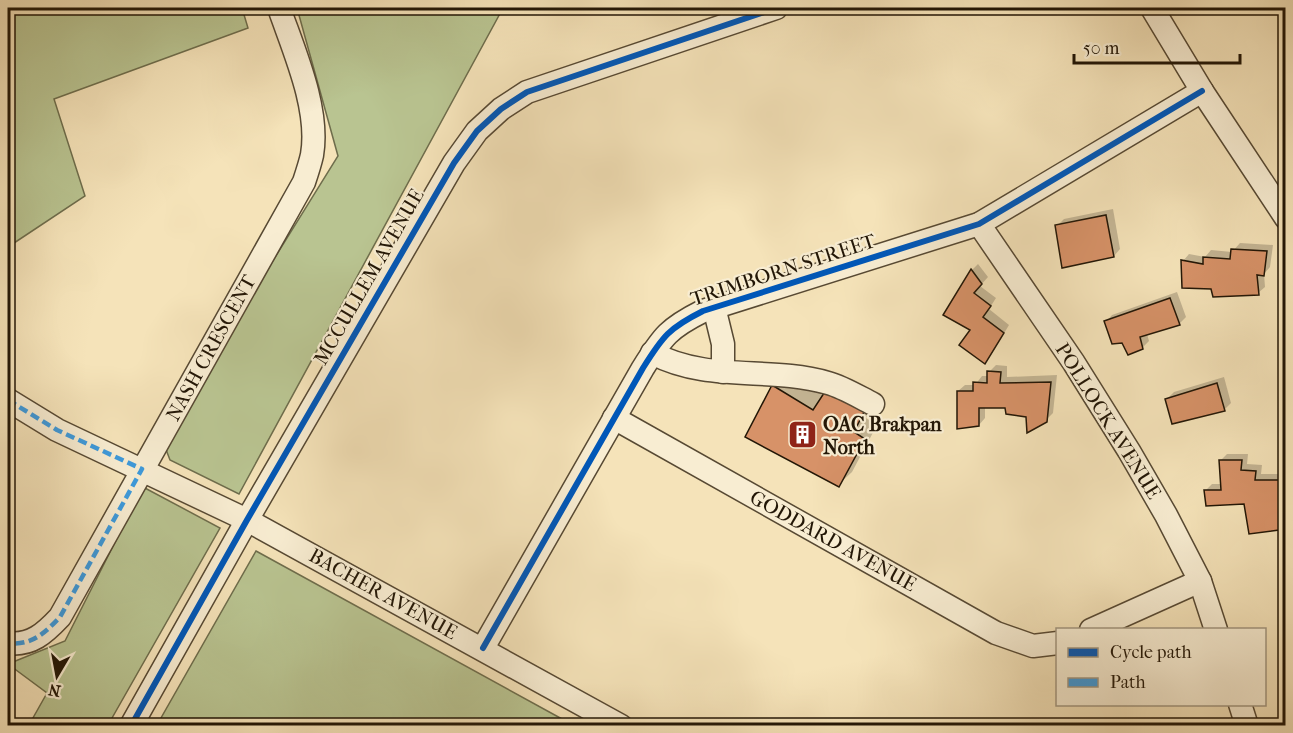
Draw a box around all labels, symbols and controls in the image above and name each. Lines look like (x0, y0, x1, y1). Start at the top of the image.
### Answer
scale bar (1074, 27, 1240, 65)
text: 50 m (1083, 38, 1120, 59)
street label: MCCULLEM AVENUE (309, 185, 429, 369)
street label: TRIMBORN STREET (688, 229, 879, 311)
street label: NASH CRESCENT (161, 271, 261, 425)
street label: POLLOCK AVENUE (1051, 339, 1165, 503)
place label: OAC Brakpan North (823, 413, 942, 459)
building icon: OAC Brakpan North (786, 419, 818, 451)
street label: GODDARD AVENUE (746, 486, 920, 596)
street label: BACHER AVENUE (305, 544, 461, 644)
legend (1056, 628, 1266, 706)
text: Cycle path (1110, 642, 1191, 663)
north arrow (27, 646, 87, 706)
text: Path (1110, 672, 1146, 693)
text: N (46, 680, 62, 701)

